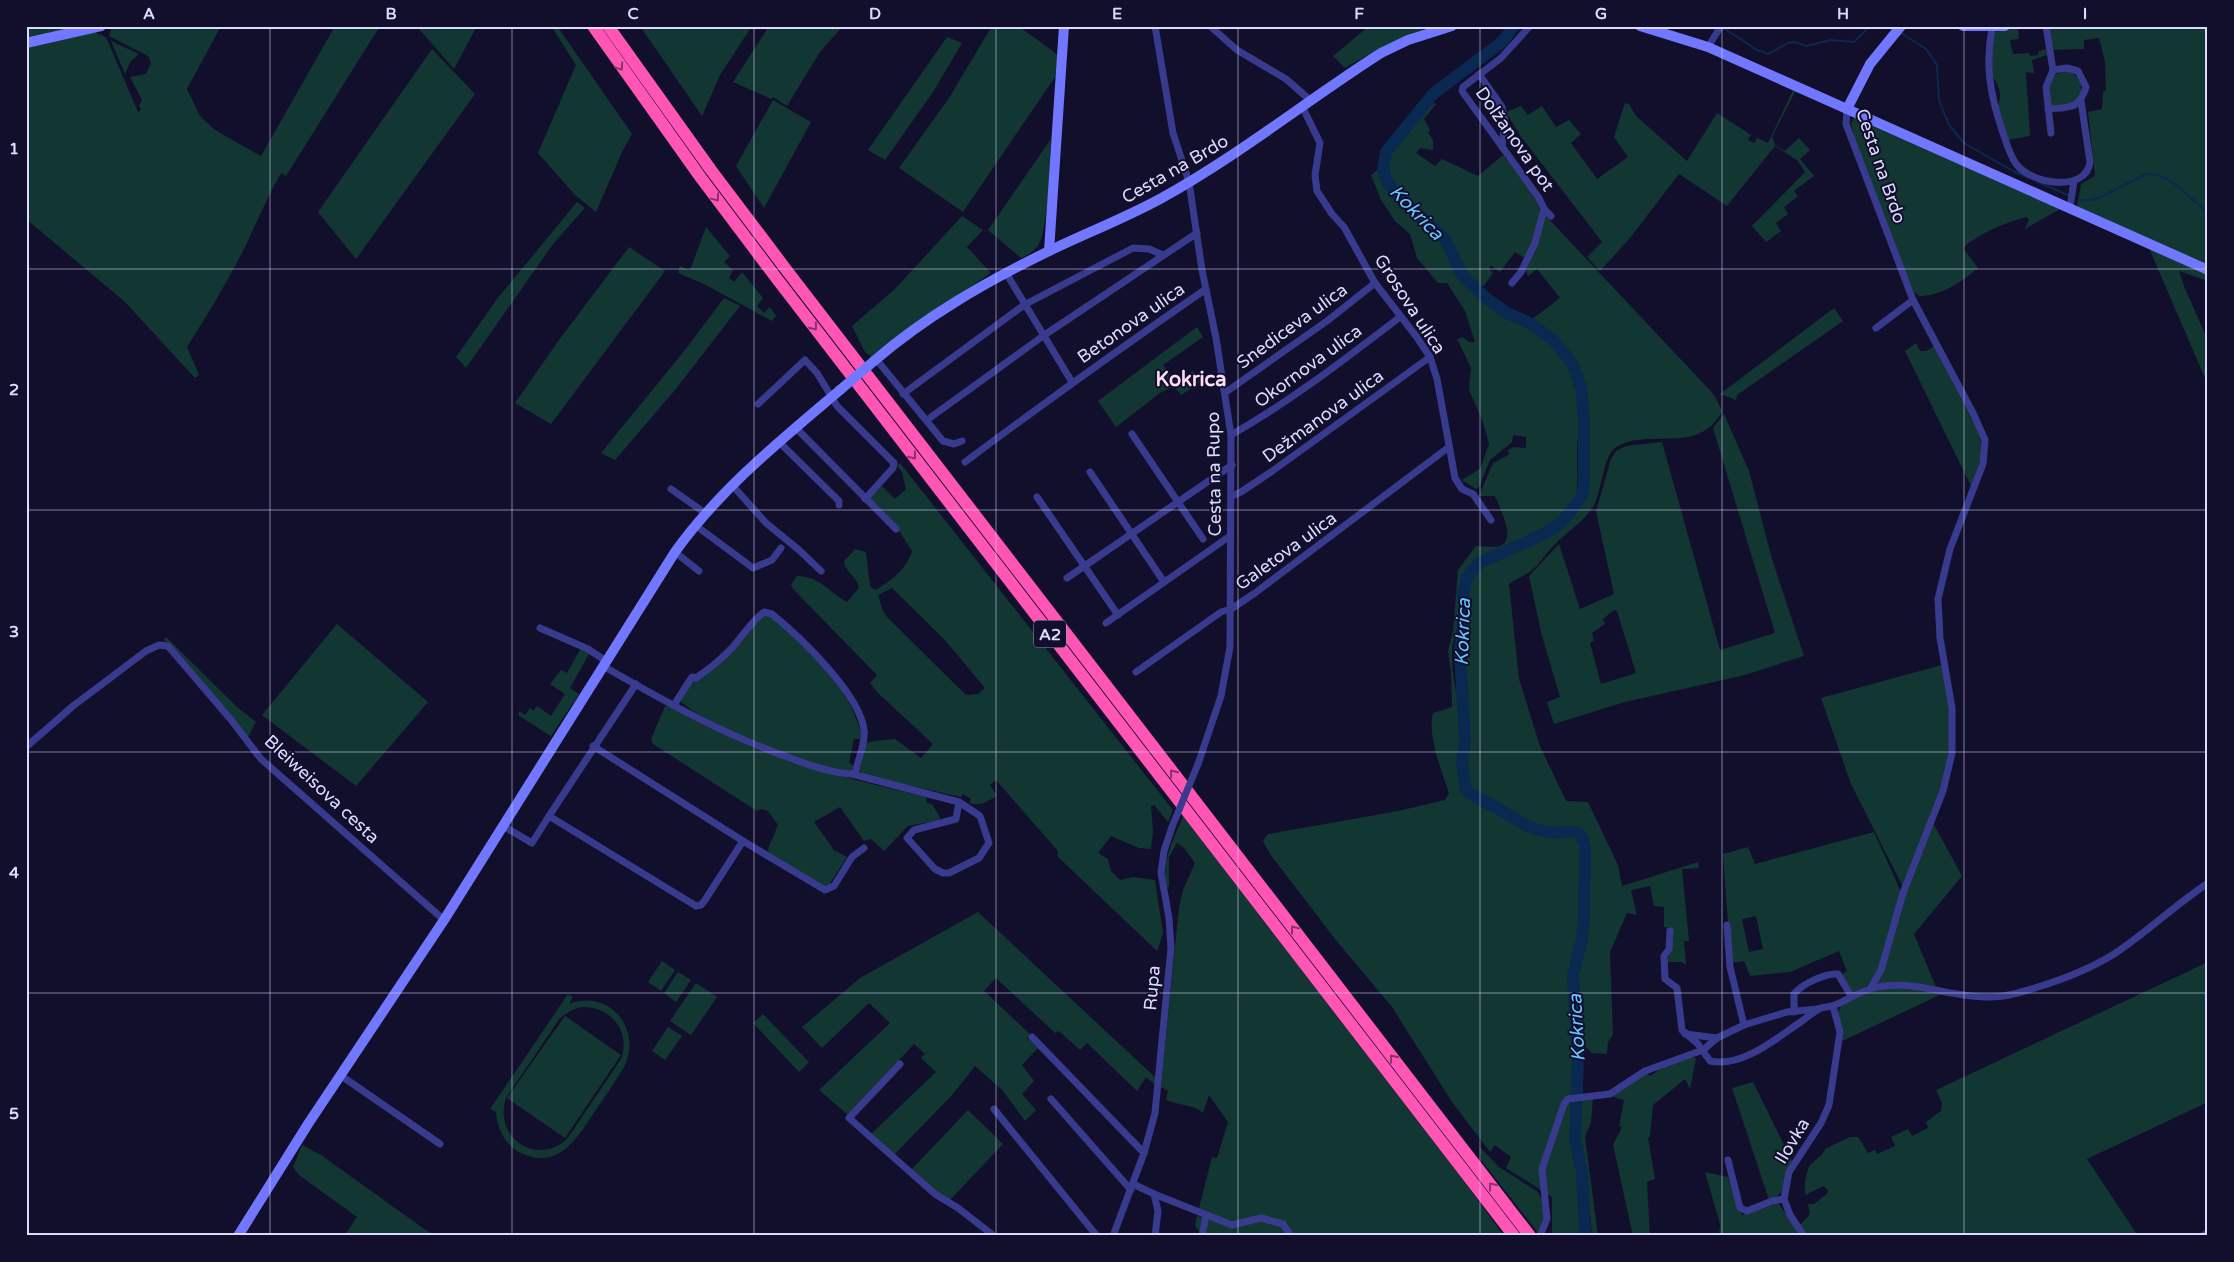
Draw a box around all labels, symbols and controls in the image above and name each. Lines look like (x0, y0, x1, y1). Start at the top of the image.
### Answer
text: A (143, 4, 155, 24)
text: B (385, 4, 397, 24)
text: C (627, 4, 639, 24)
text: D (869, 4, 881, 24)
text: E (1112, 4, 1122, 24)
text: F (1354, 4, 1364, 24)
text: G (1595, 4, 1607, 24)
text: H (1837, 4, 1849, 24)
text: I (2083, 4, 2087, 24)
one-way arrow (614, 61, 624, 70)
street label: Dolžanova pot (1471, 82, 1559, 196)
street label: Cesta na Brdo (1851, 106, 1911, 226)
street label: Cesta na Brdo (1118, 130, 1232, 208)
text: 1 (9, 139, 19, 159)
water label: Kokrica (1385, 181, 1449, 246)
one-way arrow (710, 192, 719, 202)
street label: Grosova ulica (1370, 250, 1450, 358)
street label: Betonova ulica (1073, 278, 1189, 368)
street label: Snediceva ulica (1232, 278, 1352, 374)
street label: Okornova ulica (1250, 320, 1366, 412)
one-way arrow (809, 322, 818, 331)
street label: Dežmanova ulica (1258, 365, 1388, 467)
district label: Kokrica (1156, 368, 1227, 392)
text: 2 (9, 380, 19, 400)
street label: Cesta na Rupo (1202, 412, 1226, 536)
one-way arrow (908, 450, 916, 459)
street label: Galetova ulica (1231, 507, 1341, 595)
water label: Kokrica (1451, 597, 1475, 666)
road number: A2 (1034, 620, 1066, 648)
text: 3 (9, 622, 19, 642)
street label: Bleiweisova cesta (260, 730, 384, 848)
one-way arrow (1171, 770, 1179, 779)
text: 4 (9, 863, 19, 883)
one-way arrow (1291, 926, 1299, 935)
street label: Rupa (1139, 964, 1165, 1012)
water label: Kokrica (1564, 992, 1590, 1062)
one-way arrow (1390, 1054, 1399, 1064)
text: 5 (9, 1104, 19, 1124)
street label: Ilovka (1770, 1114, 1814, 1168)
one-way arrow (1490, 1183, 1498, 1192)

